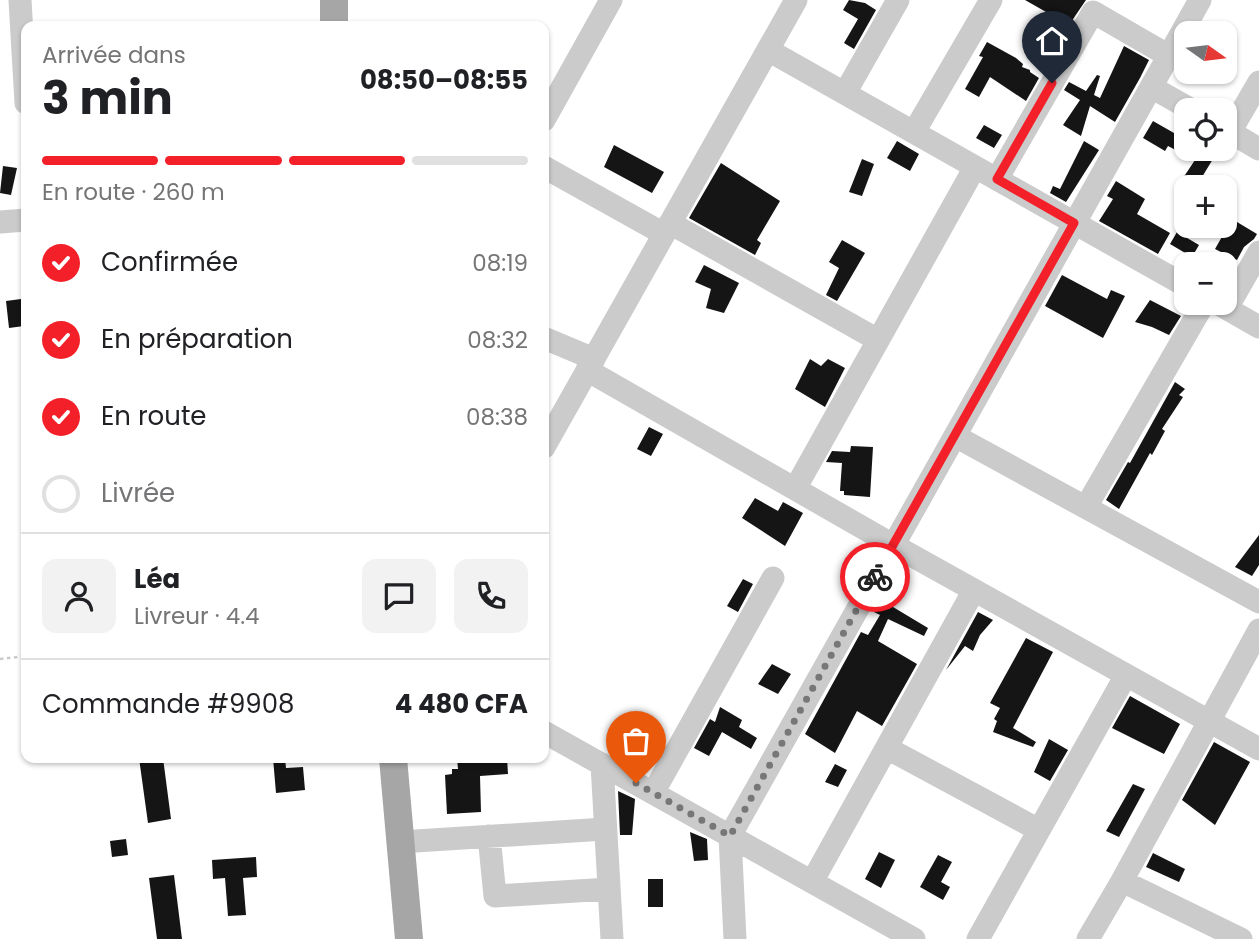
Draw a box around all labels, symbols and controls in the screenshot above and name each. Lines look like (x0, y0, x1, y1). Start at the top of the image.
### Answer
pin (1022, 11, 1082, 83)
north arrow (1174, 21, 1237, 84)
map controls (1174, 21, 1237, 315)
icon: home (1033, 22, 1071, 60)
text: Arrivée dans (42, 39, 186, 71)
text: 08:50–08:55 (360, 62, 528, 98)
text: 3 min (42, 66, 173, 130)
button: locate (1174, 98, 1237, 161)
button: + (1174, 175, 1237, 238)
text: En route · 260 m (42, 176, 225, 208)
icon: check (42, 244, 80, 282)
text: Confirmée (101, 244, 238, 280)
text: 08:19 (472, 247, 528, 279)
button: − (1174, 252, 1237, 315)
icon: check (42, 321, 80, 359)
text: En préparation (101, 321, 293, 357)
text: 08:32 (467, 324, 528, 356)
icon: check (42, 398, 80, 436)
text: En route (101, 398, 206, 434)
text: 08:38 (466, 401, 528, 433)
text: Livrée (101, 475, 175, 511)
courier (840, 542, 910, 612)
icon: bike (856, 558, 894, 596)
button: person (42, 559, 116, 633)
button: chat (362, 559, 436, 633)
button: phone (454, 559, 528, 633)
text: Léa (134, 561, 180, 597)
text: Livreur · 4.4 (134, 600, 260, 632)
text: Commande #9908 (42, 686, 294, 722)
text: 4 480 CFA (395, 686, 528, 722)
pin (606, 711, 666, 783)
icon: bag (617, 722, 655, 760)

